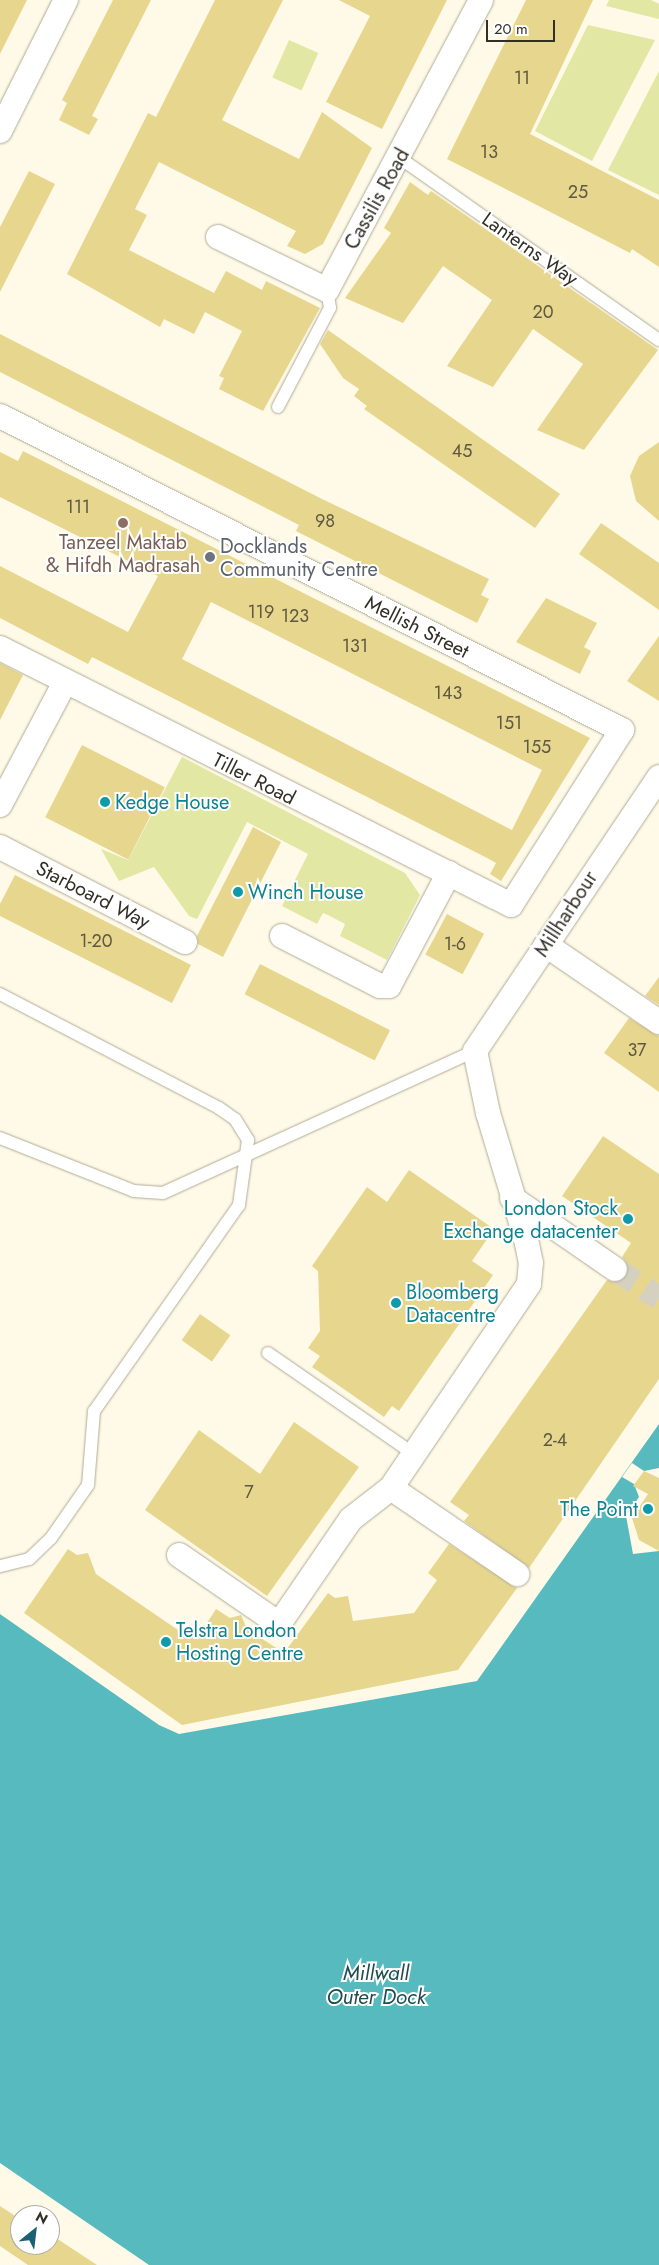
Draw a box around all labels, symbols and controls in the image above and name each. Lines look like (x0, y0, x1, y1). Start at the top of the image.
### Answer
scale bar (489, 10, 558, 42)
text: 20 m (494, 18, 528, 40)
house number: 11 (514, 67, 530, 89)
house number: 13 (480, 141, 498, 163)
street label: Cassilis Road (339, 144, 415, 254)
house number: 25 (568, 181, 588, 203)
street label: Lanterns Way (477, 207, 583, 291)
house number: 20 (532, 301, 554, 323)
house number: 45 (452, 440, 472, 462)
house number: 111 (66, 496, 90, 518)
house number: 98 (315, 510, 335, 532)
marker: Tanzeel Maktab & Hifdh Madrasah (117, 517, 129, 529)
place label: Tanzeel Maktab & Hifdh Madrasah (46, 531, 200, 578)
place label: Docklands Community Centre (220, 534, 378, 581)
marker: Docklands Community Centre (204, 551, 216, 563)
street label: Mellish Street (361, 591, 473, 663)
house number: 119 (248, 601, 274, 623)
house number: 123 (281, 605, 309, 627)
house number: 131 (342, 635, 368, 657)
house number: 143 (434, 682, 462, 704)
house number: 151 (496, 712, 522, 734)
house number: 155 (523, 736, 551, 758)
street label: Tiller Road (208, 748, 300, 810)
place label: Kedge House (115, 790, 229, 814)
marker: Kedge House (99, 796, 111, 808)
street label: Starboard Way (32, 856, 154, 934)
street label: Millharbour (529, 867, 603, 961)
place label: Winch House (248, 880, 364, 904)
marker: Winch House (232, 886, 244, 898)
house number: 1-20 (80, 930, 112, 952)
house number: 1-6 (444, 933, 466, 955)
house number: 37 (627, 1039, 647, 1061)
place label: London Stock Exchange datacenter (443, 1196, 618, 1243)
marker: London Stock Exchange datacenter (622, 1213, 634, 1225)
place label: Bloomberg Datacentre (406, 1280, 499, 1327)
marker: Bloomberg Datacentre (390, 1297, 402, 1309)
house number: 2-4 (543, 1429, 567, 1451)
house number: 7 (244, 1481, 254, 1503)
place label: The Point (560, 1497, 638, 1521)
marker: The Point (642, 1503, 654, 1515)
place label: Telstra London Hosting Centre (176, 1618, 303, 1665)
marker: Telstra London Hosting Centre (160, 1636, 172, 1648)
water label: Millwall Outer Dock (326, 1960, 426, 2010)
north arrow (10, 2205, 60, 2255)
text: N (32, 2206, 52, 2229)

